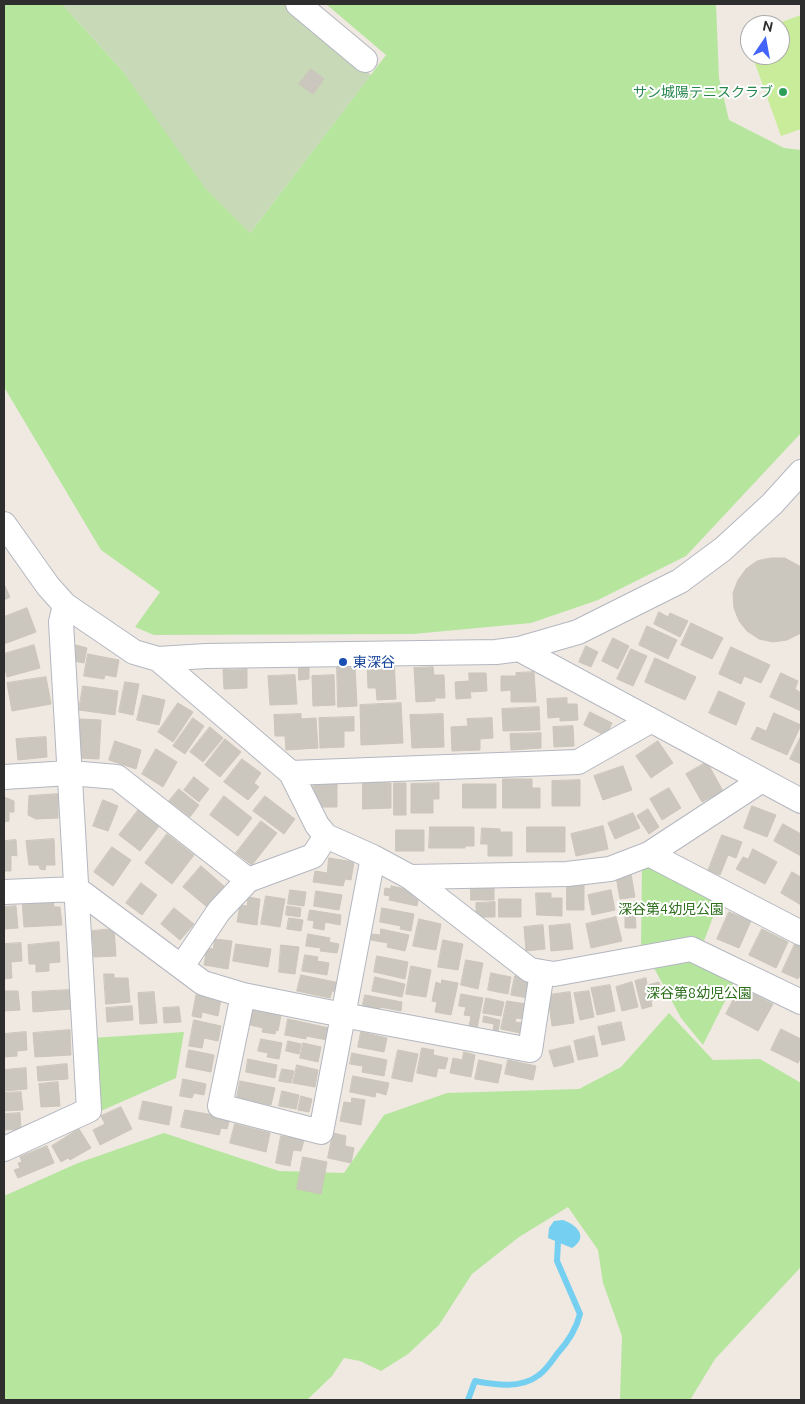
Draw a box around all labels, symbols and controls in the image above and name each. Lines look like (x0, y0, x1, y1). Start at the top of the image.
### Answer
north arrow (740, 15, 790, 65)
text: N (761, 17, 775, 35)
place label: サン城陽テニスクラブ (633, 84, 773, 100)
marker: サン城陽テニスクラブ (777, 86, 789, 98)
place label: 東深谷 (353, 654, 395, 670)
marker: 東深谷 (337, 656, 349, 668)
park label: 深谷第4幼児公園 (618, 901, 724, 917)
park label: 深谷第8幼児公園 (646, 985, 752, 1001)

